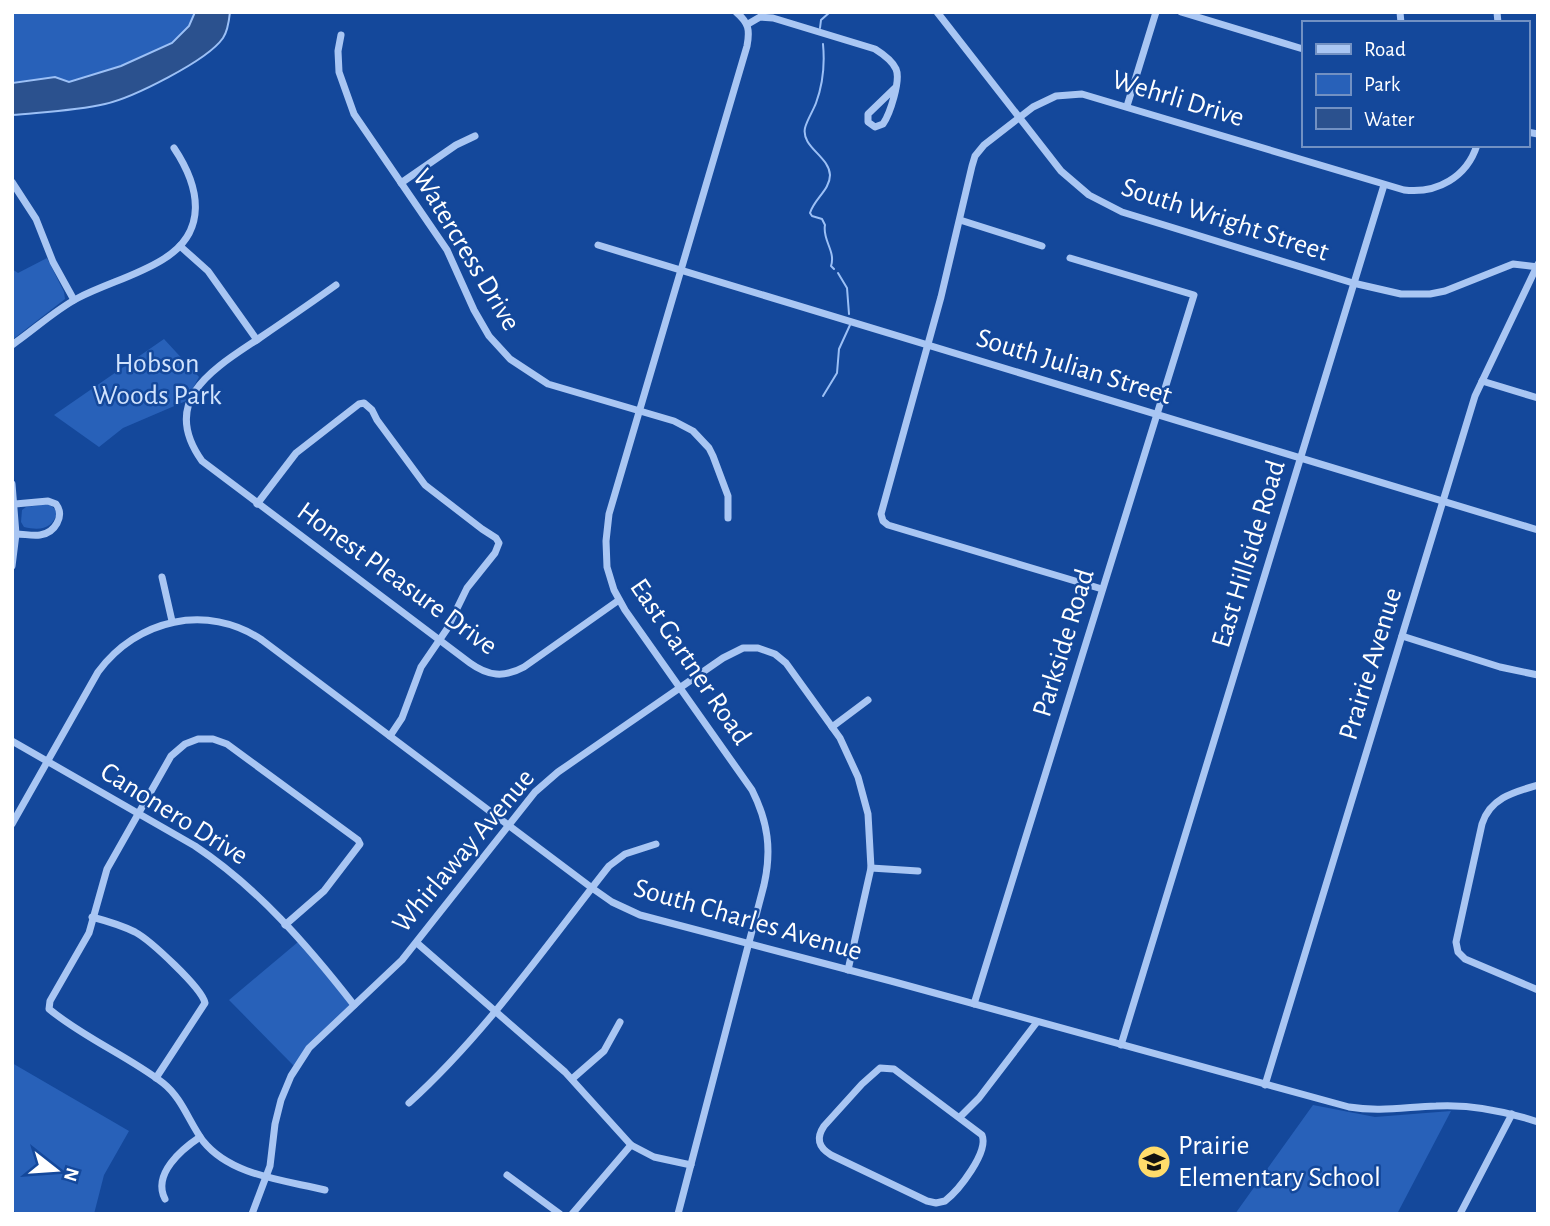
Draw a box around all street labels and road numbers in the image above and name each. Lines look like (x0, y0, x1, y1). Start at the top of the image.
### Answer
street label: Wehrli Drive (1109, 66, 1247, 132)
street label: Watercress Drive (407, 164, 525, 336)
street label: South Wright Street (1118, 173, 1332, 267)
street label: South Julian Street (973, 324, 1175, 410)
street label: East Hillside Road (1207, 457, 1291, 651)
street label: Honest Pleasure Drive (292, 497, 502, 661)
street label: Parkside Road (1028, 566, 1100, 720)
street label: East Gartner Road (624, 574, 756, 750)
street label: Prairie Avenue (1335, 585, 1407, 743)
street label: Canonero Drive (95, 758, 253, 870)
street label: Whirlaway Avenue (388, 764, 540, 938)
street label: South Charles Avenue (631, 874, 865, 966)

